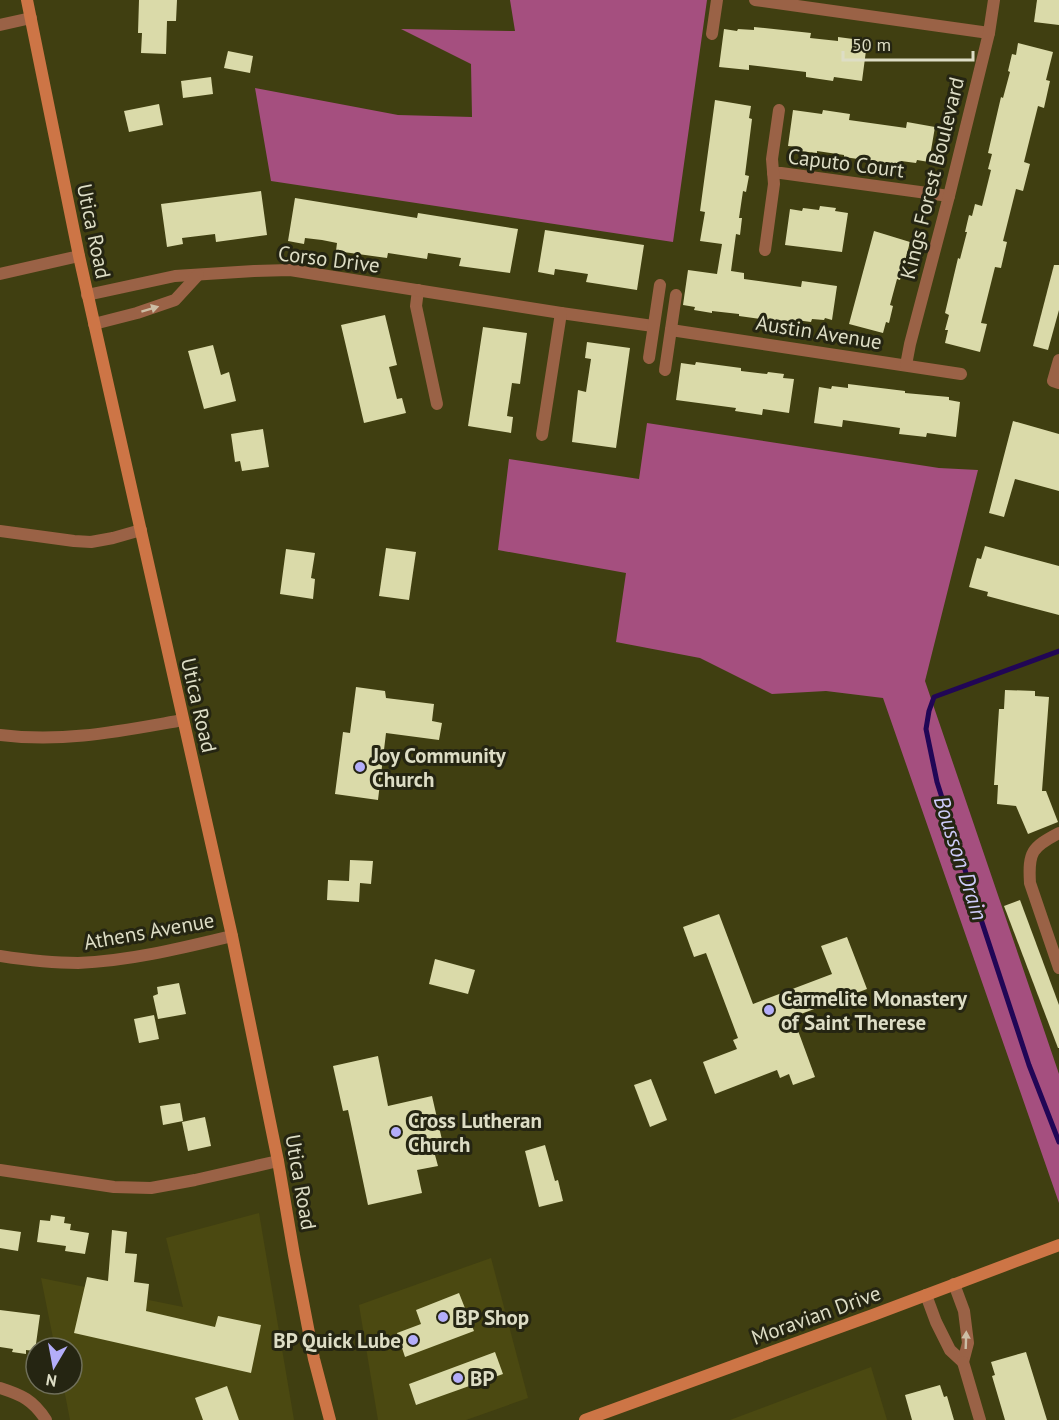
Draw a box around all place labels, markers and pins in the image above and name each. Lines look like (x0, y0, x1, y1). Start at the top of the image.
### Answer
place label: Joy Community Church (371, 742, 507, 793)
marker: Joy Community Church (353, 760, 367, 774)
place label: Carmelite Monastery of Saint Therese (781, 985, 968, 1036)
marker: Carmelite Monastery of Saint Therese (762, 1003, 776, 1017)
place label: Cross Lutheran Church (408, 1107, 542, 1158)
marker: Cross Lutheran Church (389, 1125, 403, 1139)
place label: BP Shop (455, 1304, 529, 1331)
marker: BP Shop (436, 1310, 450, 1324)
place label: BP Quick Lube (273, 1327, 401, 1354)
marker: BP Quick Lube (406, 1333, 420, 1347)
place label: BP (470, 1365, 494, 1392)
marker: BP (451, 1371, 465, 1385)

